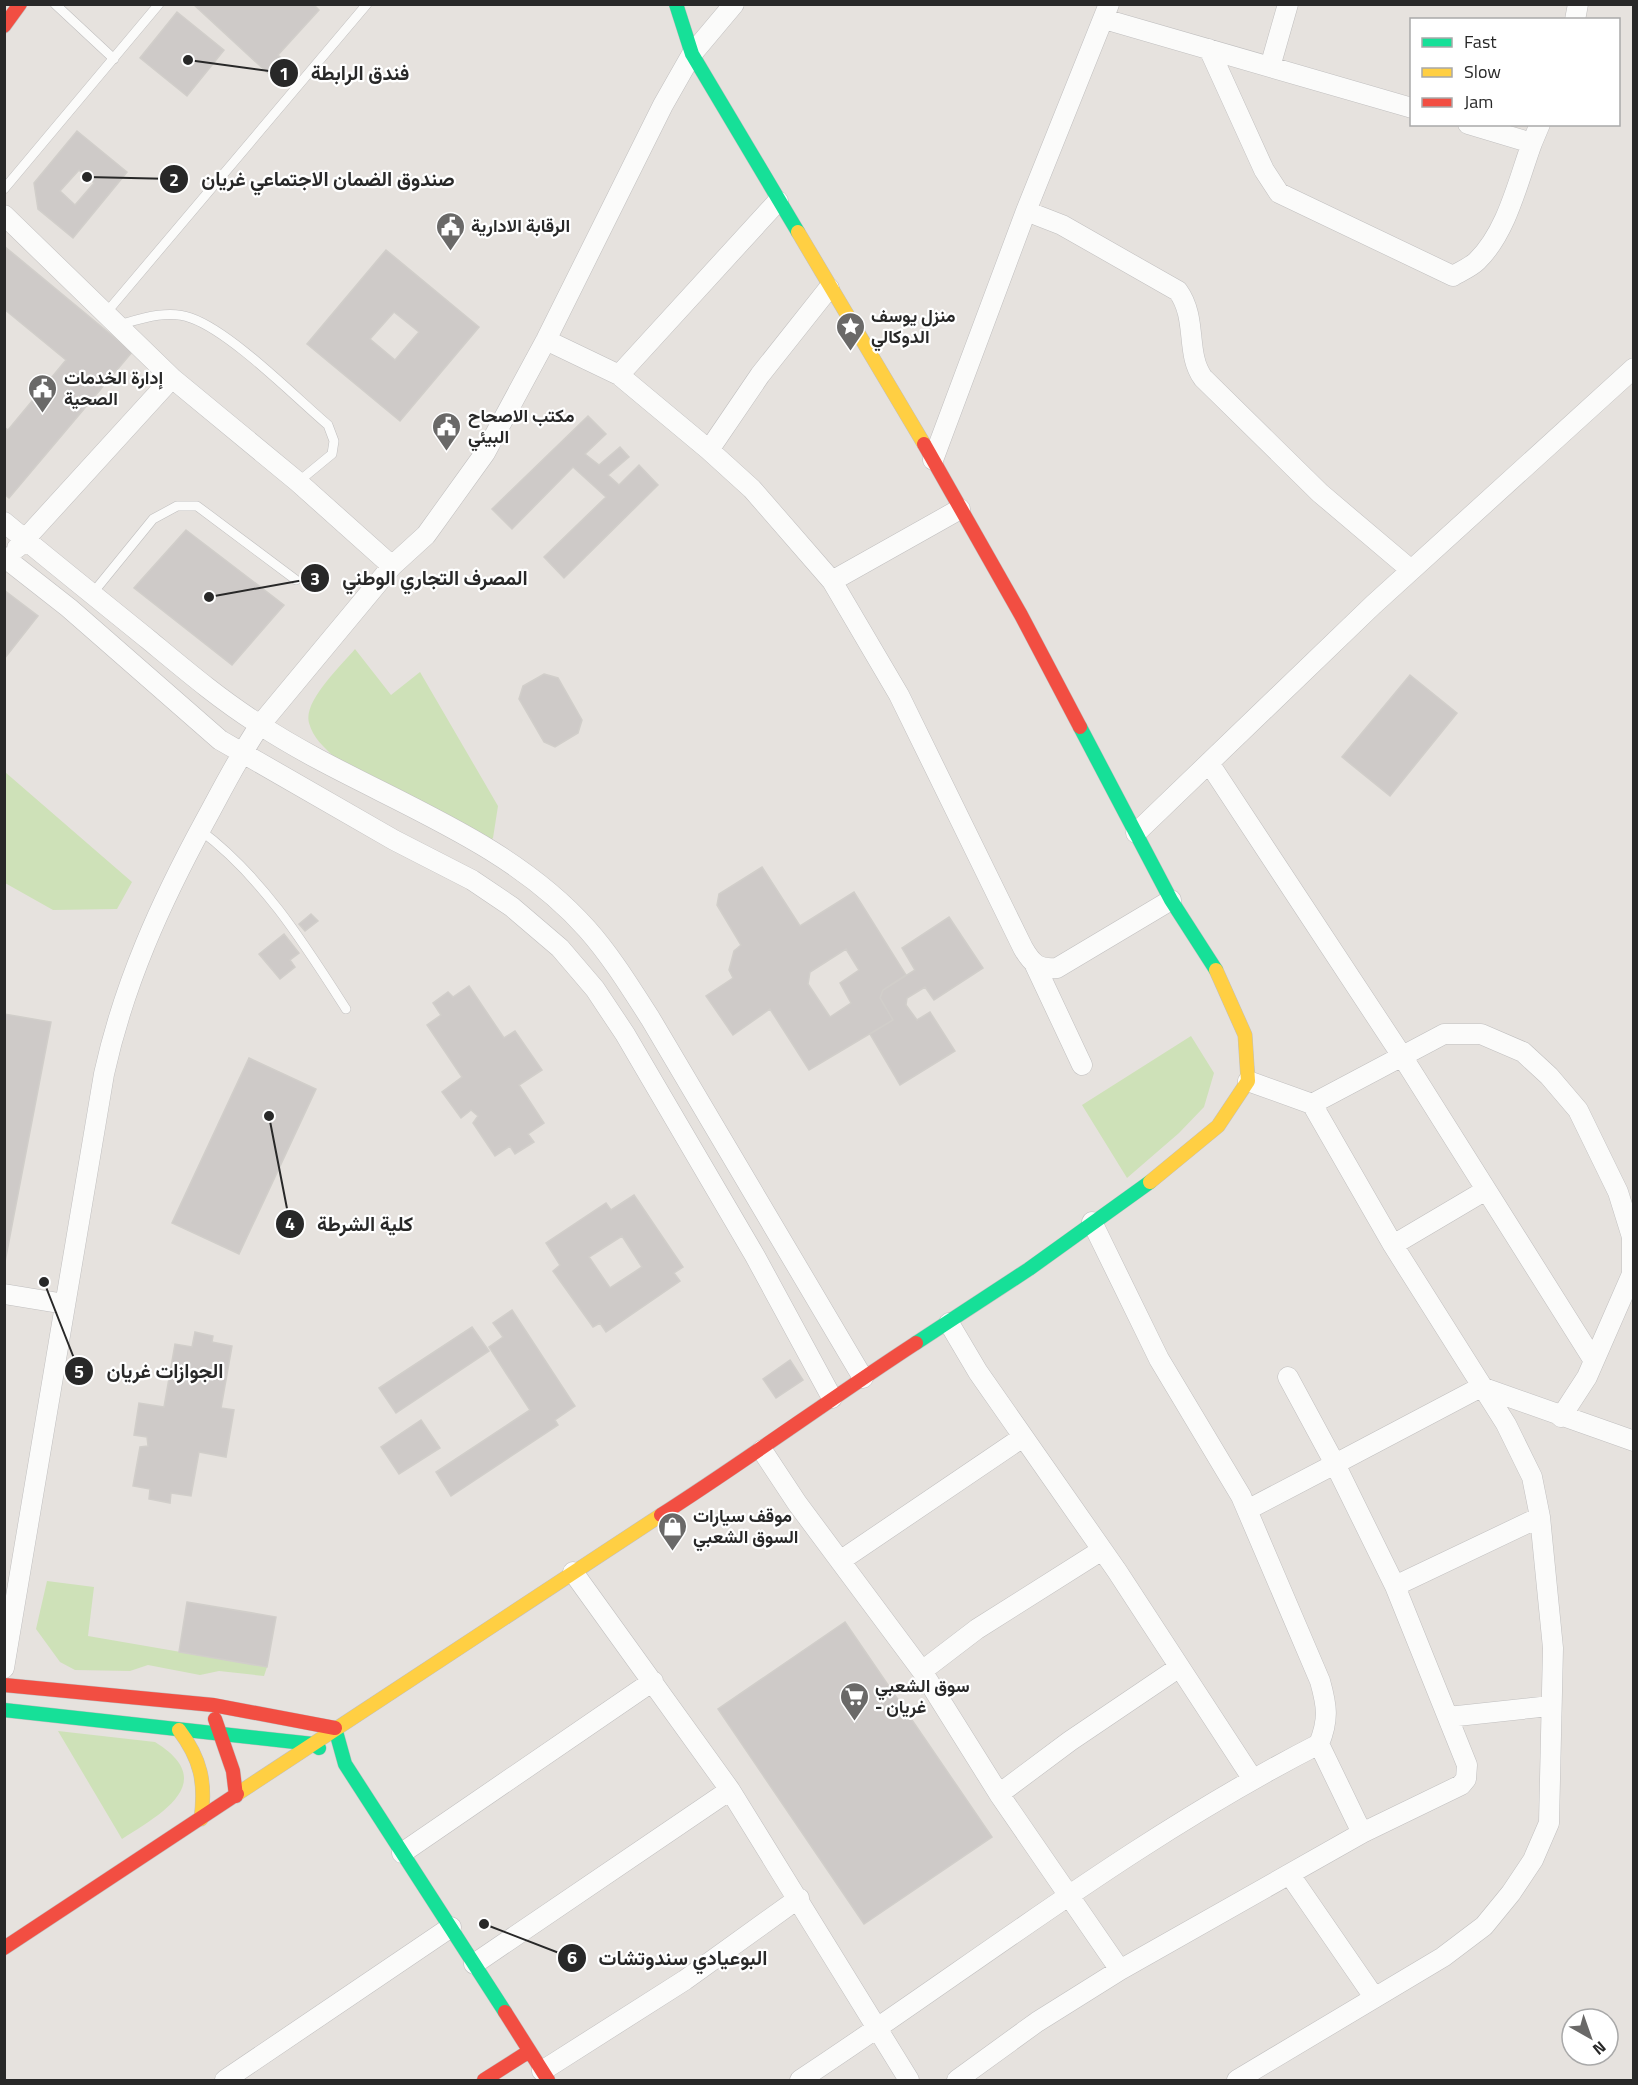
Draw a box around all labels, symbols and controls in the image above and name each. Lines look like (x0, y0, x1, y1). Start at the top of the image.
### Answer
legend (1410, 18, 1620, 126)
text: Fast (1464, 28, 1497, 55)
callout: فندق الرابطة (269, 54, 421, 92)
text: فندق الرابطة (311, 57, 409, 88)
text: Slow (1464, 58, 1501, 85)
text: 1 (279, 60, 289, 87)
text: Jam (1464, 88, 1493, 115)
callout: صندوق الضمان الاجتماعي غريان (159, 160, 467, 198)
text: صندوق الضمان الاجتماعي غريان (201, 163, 455, 196)
text: 2 (169, 166, 179, 193)
public building icon: الرقابة الادارية (434, 210, 466, 252)
place label: الرقابة الادارية (471, 212, 570, 239)
place label: منزل يوسف الدوكالي (871, 302, 956, 352)
place icon: منزل يوسف الدوكالي (834, 310, 866, 352)
place label: إدارة الخدمات الصحية (64, 364, 163, 412)
public building icon: إدارة الخدمات الصحية (27, 372, 59, 414)
place label: مكتب الاصحاح البيئي (468, 402, 575, 452)
public building icon: مكتب الاصحاح البيئي (431, 410, 463, 452)
callout: المصرف التجاري الوطني (300, 559, 540, 597)
text: المصرف التجاري الوطني (342, 562, 528, 595)
text: 3 (310, 565, 320, 592)
callout: كلية الشرطة (275, 1205, 425, 1243)
text: كلية الشرطة (317, 1208, 413, 1239)
text: 4 (285, 1210, 295, 1237)
callout: الجوازات غريان (64, 1352, 235, 1390)
text: الجوازات غريان (107, 1355, 223, 1386)
text: 5 (74, 1358, 84, 1385)
place label: موقف سيارات السوق الشعبي (693, 1502, 799, 1552)
shop icon: موقف سيارات السوق الشعبي (656, 1510, 688, 1552)
place label: سوق الشعبي - غريان (875, 1672, 970, 1720)
supermarket icon: سوق الشعبي - غريان (838, 1680, 870, 1722)
callout: البوعيادي سندوتشات (557, 1939, 780, 1977)
text: البوعيادي سندوتشات (599, 1942, 767, 1975)
text: 6 (567, 1944, 577, 1971)
north arrow (1560, 2007, 1620, 2067)
text: N (1588, 2036, 1612, 2061)

